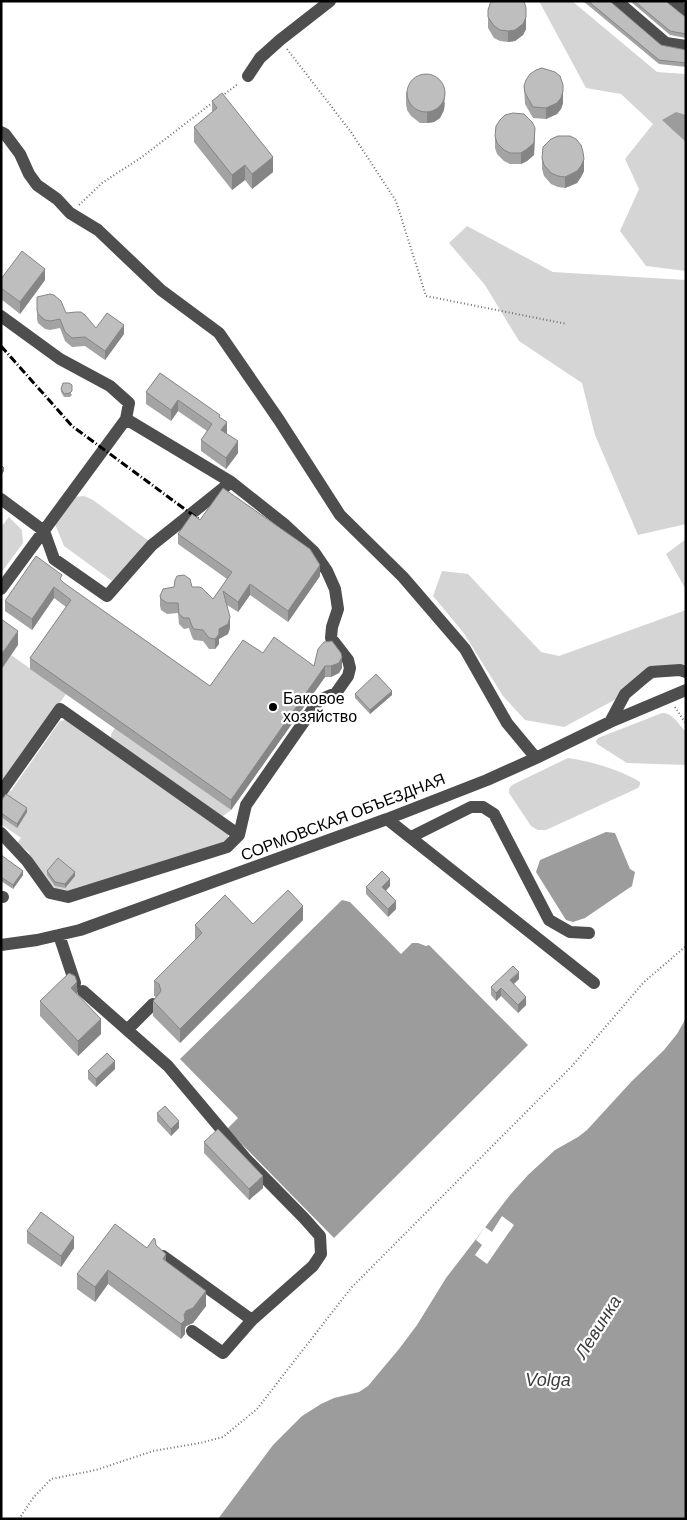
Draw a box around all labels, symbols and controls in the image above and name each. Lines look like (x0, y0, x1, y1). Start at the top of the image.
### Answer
place label: Баковое хозяйство (283, 690, 357, 725)
marker: Баковое хозяйство (267, 701, 279, 713)
street label: СОРМОВСКАЯ ОБЪЕЗДНАЯ (239, 770, 447, 864)
water label: Левинка (570, 1292, 625, 1363)
water label: Volga (525, 1370, 571, 1390)

